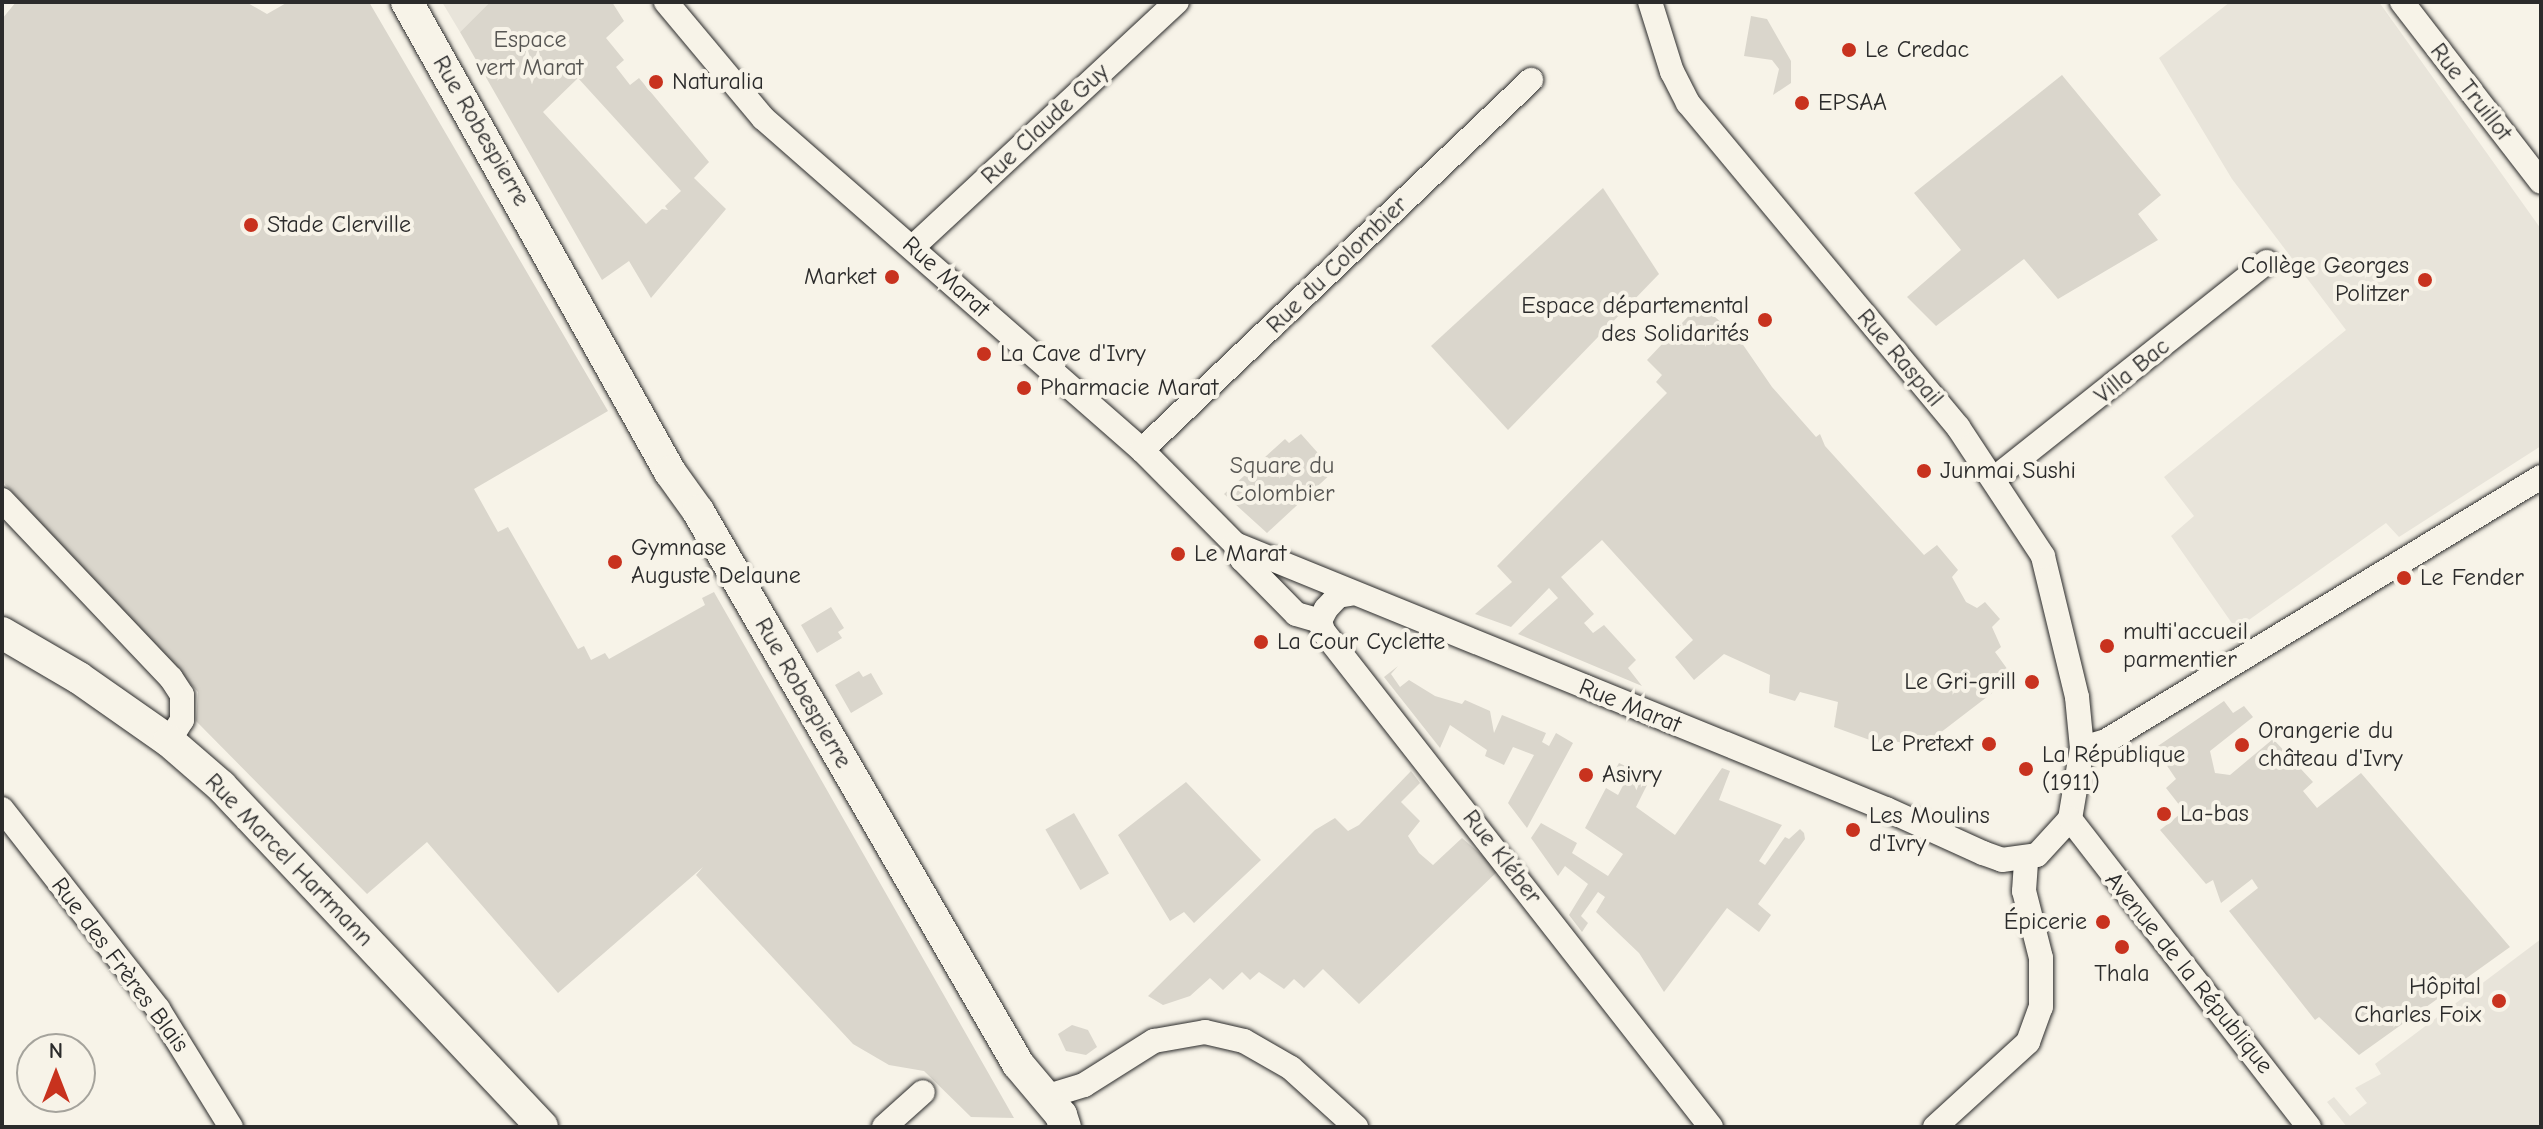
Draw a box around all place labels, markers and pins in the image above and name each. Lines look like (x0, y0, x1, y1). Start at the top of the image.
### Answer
place label: Le Credac (1865, 36, 1969, 64)
marker: Le Credac (1840, 41, 1858, 59)
place label: Naturalia (672, 68, 764, 96)
marker: Naturalia (647, 73, 665, 91)
place label: EPSAA (1818, 89, 1887, 117)
marker: EPSAA (1793, 94, 1811, 112)
place label: Stade Clerville (267, 211, 411, 239)
marker: Stade Clerville (242, 216, 260, 234)
place label: Collège Georges Politzer (2241, 252, 2409, 308)
place label: Market (804, 263, 876, 291)
marker: Market (883, 268, 901, 286)
marker: Collège Georges Politzer (2416, 271, 2434, 289)
place label: Espace départemental des Solidarités (1521, 292, 1749, 348)
marker: Espace départemental des Solidarités (1756, 311, 1774, 329)
place label: La Cave d'Ivry (1000, 340, 1146, 368)
marker: La Cave d'Ivry (975, 345, 993, 363)
place label: Pharmacie Marat (1040, 374, 1218, 402)
marker: Pharmacie Marat (1015, 379, 1033, 397)
place label: Junmai Sushi (1940, 457, 2076, 485)
marker: Junmai Sushi (1915, 462, 1933, 480)
place label: Gymnase Auguste Delaune (631, 534, 801, 590)
place label: Le Marat (1194, 540, 1286, 568)
marker: Le Marat (1169, 545, 1187, 563)
marker: Gymnase Auguste Delaune (606, 553, 624, 571)
place label: Le Fender (2420, 564, 2524, 592)
marker: Le Fender (2395, 569, 2413, 587)
place label: multi'accueil parmentier (2123, 618, 2248, 674)
place label: La Cour Cyclette (1277, 628, 1445, 656)
marker: La Cour Cyclette (1252, 633, 1270, 651)
marker: multi'accueil parmentier (2098, 637, 2116, 655)
place label: Le Gri-grill (1904, 668, 2016, 696)
marker: Le Gri-grill (2023, 673, 2041, 691)
place label: Orangerie du château d'Ivry (2258, 717, 2403, 773)
place label: Le Pretext (1870, 730, 1973, 758)
marker: Le Pretext (1980, 735, 1998, 753)
marker: Orangerie du château d'Ivry (2233, 736, 2251, 754)
place label: La République (1911) (2042, 741, 2185, 797)
marker: La République (1911) (2017, 760, 2035, 778)
place label: Asivry (1602, 761, 1662, 789)
marker: Asivry (1577, 766, 1595, 784)
place label: La-bas (2180, 800, 2249, 828)
place label: Les Moulins d'Ivry (1869, 802, 1990, 858)
marker: La-bas (2155, 805, 2173, 823)
marker: Les Moulins d'Ivry (1844, 821, 1862, 839)
place label: Épicerie (2004, 908, 2087, 936)
marker: Épicerie (2094, 913, 2112, 931)
marker: Thala (2113, 938, 2131, 956)
place label: Thala (2094, 960, 2150, 988)
place label: Hôpital Charles Foix (2354, 973, 2481, 1029)
marker: Hôpital Charles Foix (2488, 990, 2510, 1012)

